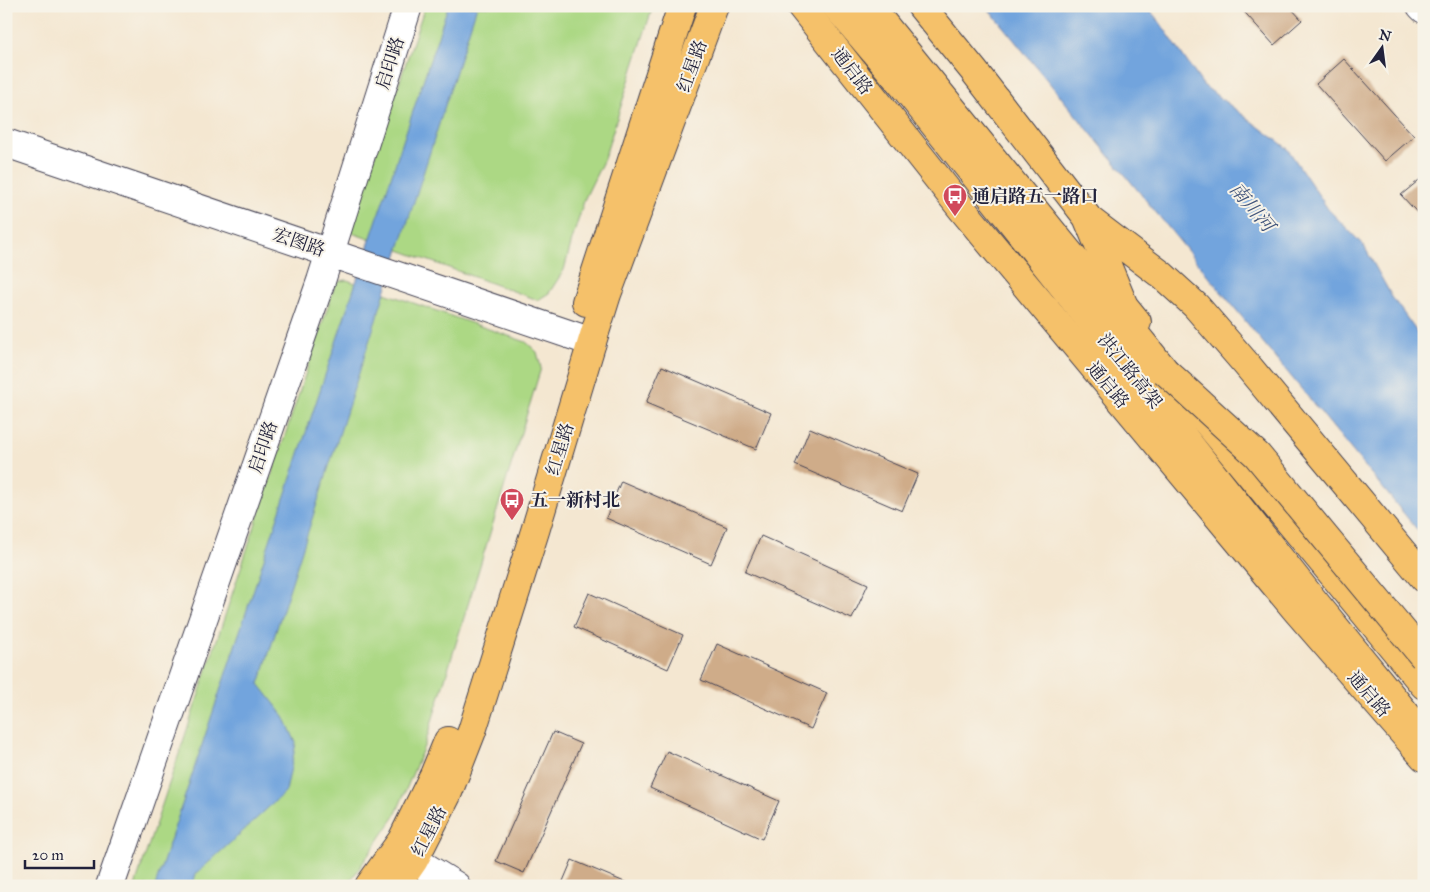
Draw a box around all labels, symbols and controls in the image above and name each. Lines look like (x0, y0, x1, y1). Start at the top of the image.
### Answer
north arrow (1358, 22, 1408, 72)
text: N (1377, 26, 1393, 46)
street label: 启印路 (371, 34, 409, 92)
street label: 红星路 (672, 37, 712, 95)
street label: 通启路 (827, 43, 877, 99)
water label: 南川河 (1225, 178, 1281, 239)
bus stop icon: 通启路五一路口 (942, 183, 968, 217)
place label: 通启路五一路口 (972, 185, 1098, 207)
street label: 宏图路 (270, 223, 328, 261)
street label: 洪江路高架 (1093, 329, 1167, 413)
street label: 通启路 (1082, 357, 1134, 413)
street label: 启印路 (244, 418, 282, 476)
street label: 红星路 (542, 420, 578, 478)
bus stop icon: 五一新村北 (499, 487, 525, 521)
place label: 五一新村北 (530, 489, 620, 511)
street label: 通启路 (1343, 666, 1395, 722)
street label: 红星路 (407, 802, 451, 860)
scale bar (25, 837, 94, 869)
text: 20 m (32, 846, 64, 864)

